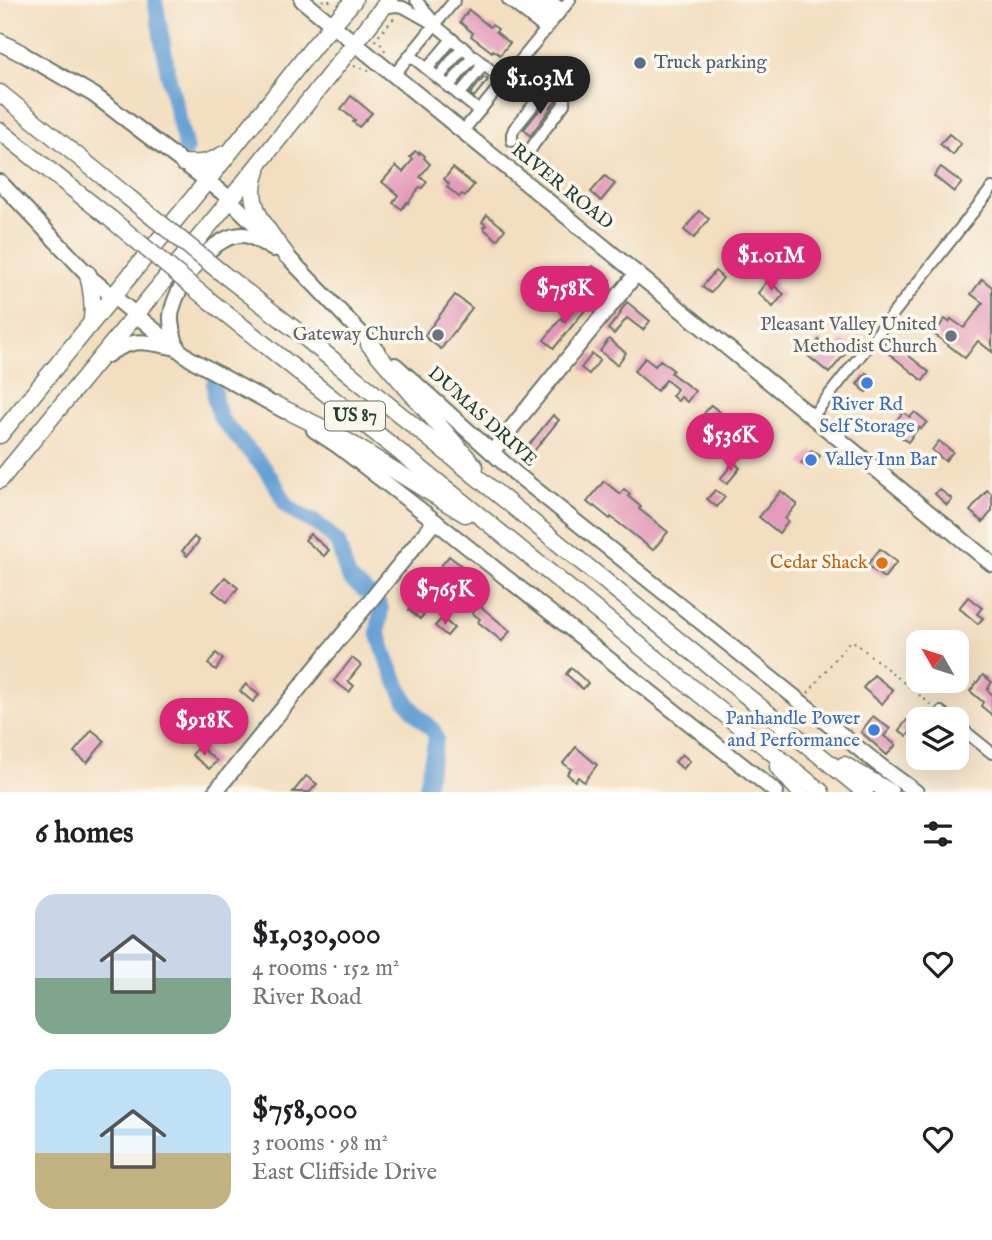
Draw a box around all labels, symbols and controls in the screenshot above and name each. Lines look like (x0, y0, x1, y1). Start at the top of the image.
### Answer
place label: Truck parking (654, 51, 767, 75)
marker: Truck parking (632, 55, 648, 71)
pin: $1.03M (483, 57, 597, 116)
text: $1.03M (506, 64, 574, 93)
street label: RIVER ROAD (506, 139, 618, 235)
pin: $1.01M (714, 233, 828, 293)
text: $1.01M (737, 241, 805, 270)
pin: $758K (516, 266, 614, 326)
text: $758K (536, 274, 594, 303)
place label: Pleasant Valley United Methodist Church (760, 313, 938, 359)
place label: Gateway Church (293, 323, 424, 347)
marker: Gateway Church (430, 327, 446, 343)
marker: Pleasant Valley United Methodist Church (943, 328, 959, 344)
street label: DUMAS DRIVE (422, 362, 542, 472)
marker: River Rd Self Storage (859, 375, 875, 391)
place label: River Rd Self Storage (819, 393, 915, 439)
road number: US 87 (325, 402, 385, 430)
pin: $536K (681, 414, 779, 473)
text: $536K (702, 421, 758, 450)
place label: Valley Inn Bar (824, 448, 937, 472)
marker: Valley Inn Bar (803, 452, 819, 468)
place label: Cedar Shack (770, 551, 869, 575)
marker: Cedar Shack (874, 555, 890, 571)
pin: $765K (396, 568, 494, 627)
text: $765K (416, 575, 474, 604)
north arrow (906, 630, 970, 693)
map controls (906, 630, 969, 770)
pin: $918K (155, 698, 253, 758)
text: $918K (176, 706, 232, 735)
place label: Panhandle Power and Performance (725, 707, 860, 753)
button: layers (906, 707, 969, 770)
marker: Panhandle Power and Performance (866, 722, 882, 738)
text: 6 homes (35, 815, 134, 853)
icon: filters (919, 815, 957, 853)
text: $1,030,000 (252, 916, 381, 954)
icon: home (91, 922, 175, 1006)
icon: heart (919, 945, 957, 983)
text: 4 rooms · 152 m² (252, 954, 399, 983)
text: River Road (252, 983, 362, 1012)
text: $758,000 (252, 1091, 357, 1129)
icon: home (91, 1097, 175, 1181)
icon: heart (919, 1120, 957, 1158)
text: 3 rooms · 98 m² (252, 1129, 388, 1158)
text: East Cliffside Drive (252, 1158, 437, 1187)

